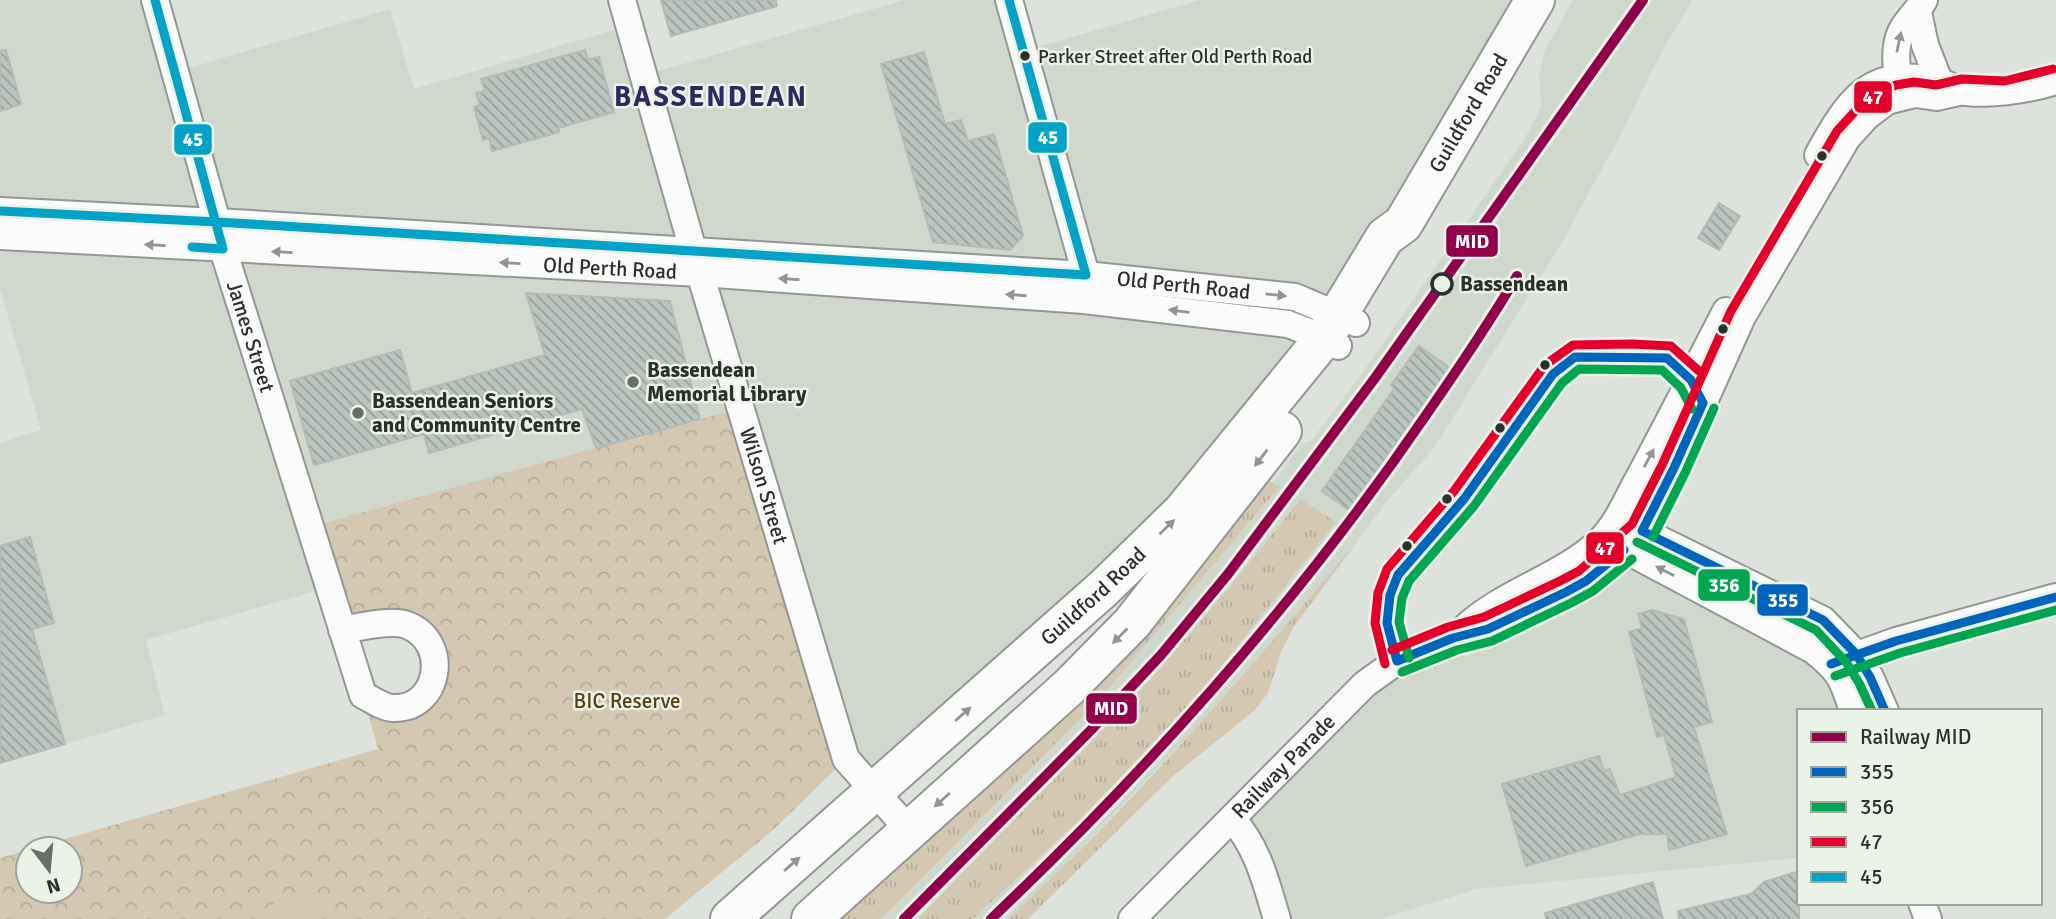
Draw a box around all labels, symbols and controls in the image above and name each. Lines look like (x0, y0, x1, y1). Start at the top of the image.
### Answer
one-way arrow (1893, 31, 1904, 53)
place label: Parker Street after Old Perth Road (1038, 45, 1312, 69)
marker: Parker Street after Old Perth Road (1018, 49, 1032, 63)
street label: Guildford Road (1423, 49, 1514, 177)
district label: BASSENDEAN (614, 80, 808, 114)
line badge: 47 (1853, 80, 1893, 114)
text: 47 (1863, 86, 1883, 110)
line badge: 45 (1027, 121, 1068, 154)
line badge: 45 (173, 123, 213, 156)
text: 45 (1038, 126, 1058, 150)
text: 45 (183, 128, 203, 152)
unlabelled marker (1815, 149, 1829, 163)
line badge: MID (1445, 224, 1499, 258)
text: MID (1455, 230, 1489, 254)
one-way arrow (143, 239, 165, 250)
one-way arrow (271, 246, 293, 257)
street label: Old Perth Road (543, 252, 678, 285)
one-way arrow (498, 258, 520, 269)
street label: Old Perth Road (1116, 265, 1252, 305)
place label: Bassendean (1460, 271, 1568, 297)
one-way arrow (777, 273, 799, 284)
marker: Bassendean (1431, 273, 1453, 295)
street label: James Street (221, 278, 280, 396)
one-way arrow (1004, 289, 1026, 300)
one-way arrow (1265, 290, 1287, 301)
one-way arrow (1168, 306, 1190, 317)
unlabelled marker (1716, 322, 1730, 336)
place label: Bassendean Memorial Library (647, 357, 807, 407)
unlabelled marker (1538, 358, 1552, 372)
marker: Bassendean Memorial Library (625, 374, 641, 390)
place label: Bassendean Seniors and Community Centre (372, 388, 581, 438)
marker: Bassendean Seniors and Community Centre (350, 405, 366, 421)
unlabelled marker (1493, 421, 1507, 435)
street label: Wilson Street (734, 424, 794, 547)
one-way arrow (1254, 448, 1269, 466)
one-way arrow (1643, 448, 1655, 468)
unlabelled marker (1440, 492, 1454, 506)
one-way arrow (1158, 520, 1175, 536)
line badge: 47 (1585, 531, 1625, 565)
text: 47 (1595, 537, 1615, 561)
unlabelled marker (1400, 539, 1414, 553)
street label: Guildford Road (1035, 541, 1151, 651)
one-way arrow (1655, 566, 1675, 577)
line badge: 356 (1697, 568, 1751, 602)
text: 356 (1709, 574, 1739, 598)
line badge: 355 (1756, 583, 1809, 617)
text: 355 (1768, 589, 1798, 613)
one-way arrow (1112, 627, 1129, 643)
park label: BIC Reserve (574, 688, 680, 714)
line badge: MID (1085, 692, 1138, 725)
text: MID (1094, 697, 1128, 721)
one-way arrow (954, 706, 971, 722)
street label: Railway Parade (1226, 709, 1341, 824)
legend (1797, 709, 2042, 905)
text: Railway MID (1860, 724, 1971, 750)
text: 355 (1860, 759, 1894, 785)
one-way arrow (933, 792, 950, 807)
text: 356 (1860, 794, 1894, 820)
text: 47 (1860, 829, 1883, 855)
north arrow (14, 835, 84, 905)
one-way arrow (784, 857, 801, 872)
text: 45 (1860, 864, 1883, 890)
text: N (44, 872, 63, 899)

